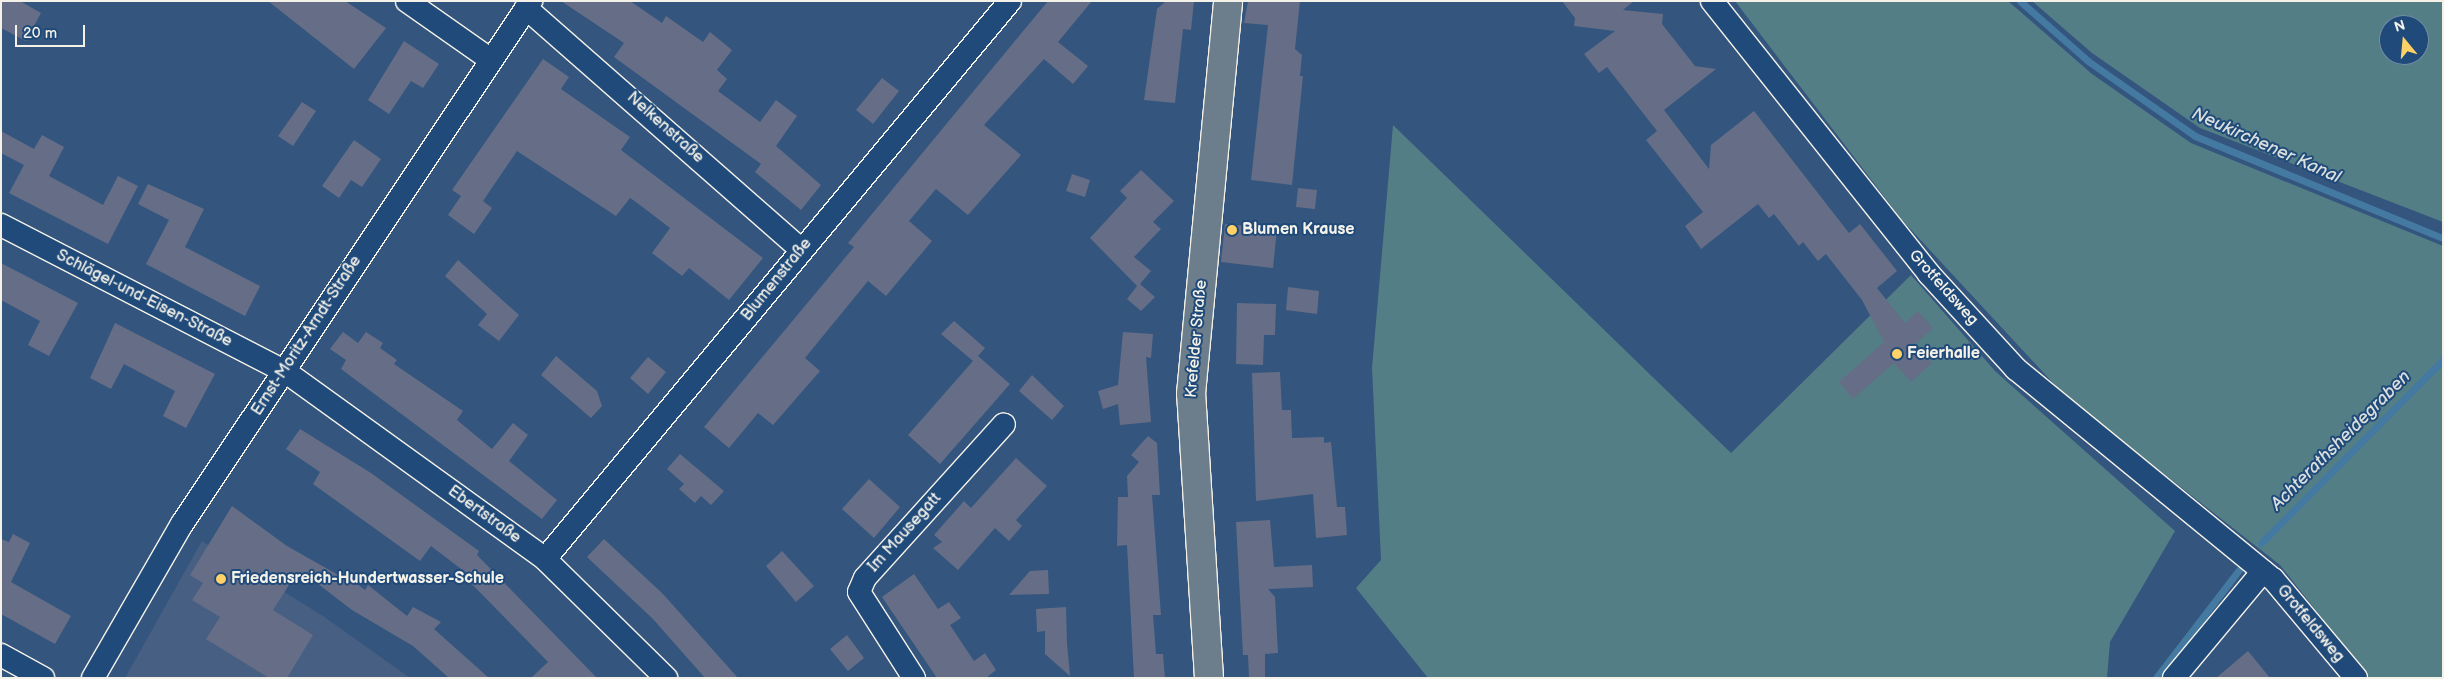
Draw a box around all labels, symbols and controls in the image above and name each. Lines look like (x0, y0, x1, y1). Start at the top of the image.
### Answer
scale bar (18, 15, 88, 47)
north arrow (2379, 15, 2429, 65)
text: N (2392, 16, 2407, 36)
text: 20 m (23, 24, 57, 43)
street label: Nelkenstraße (623, 88, 707, 168)
water label: Neukirchener Kanal (2188, 103, 2344, 189)
place label: Blumen Krause (1242, 220, 1354, 240)
marker: Blumen Krause (1226, 224, 1238, 236)
street label: Blumenstraße (738, 235, 816, 325)
street label: Schlägel-und-Eisen-Straße (53, 246, 235, 352)
street label: Grotfeldsweg (1904, 246, 1982, 330)
street label: Ernst-Moritz-Arndt-Straße (248, 252, 366, 420)
street label: Krefelder Straße (1182, 279, 1212, 399)
place label: Feierhalle (1907, 344, 1980, 364)
marker: Feierhalle (1891, 348, 1903, 360)
water label: Achterathsheidegraben (2267, 367, 2415, 515)
street label: Ebertstraße (444, 482, 524, 548)
street label: Im Mausegatt (864, 489, 946, 577)
place label: Friedensreich-Hundertwasser-Schule (231, 569, 504, 589)
marker: Friedensreich-Hundertwasser-Schule (215, 573, 227, 585)
street label: Grotfeldsweg (2272, 581, 2348, 667)

